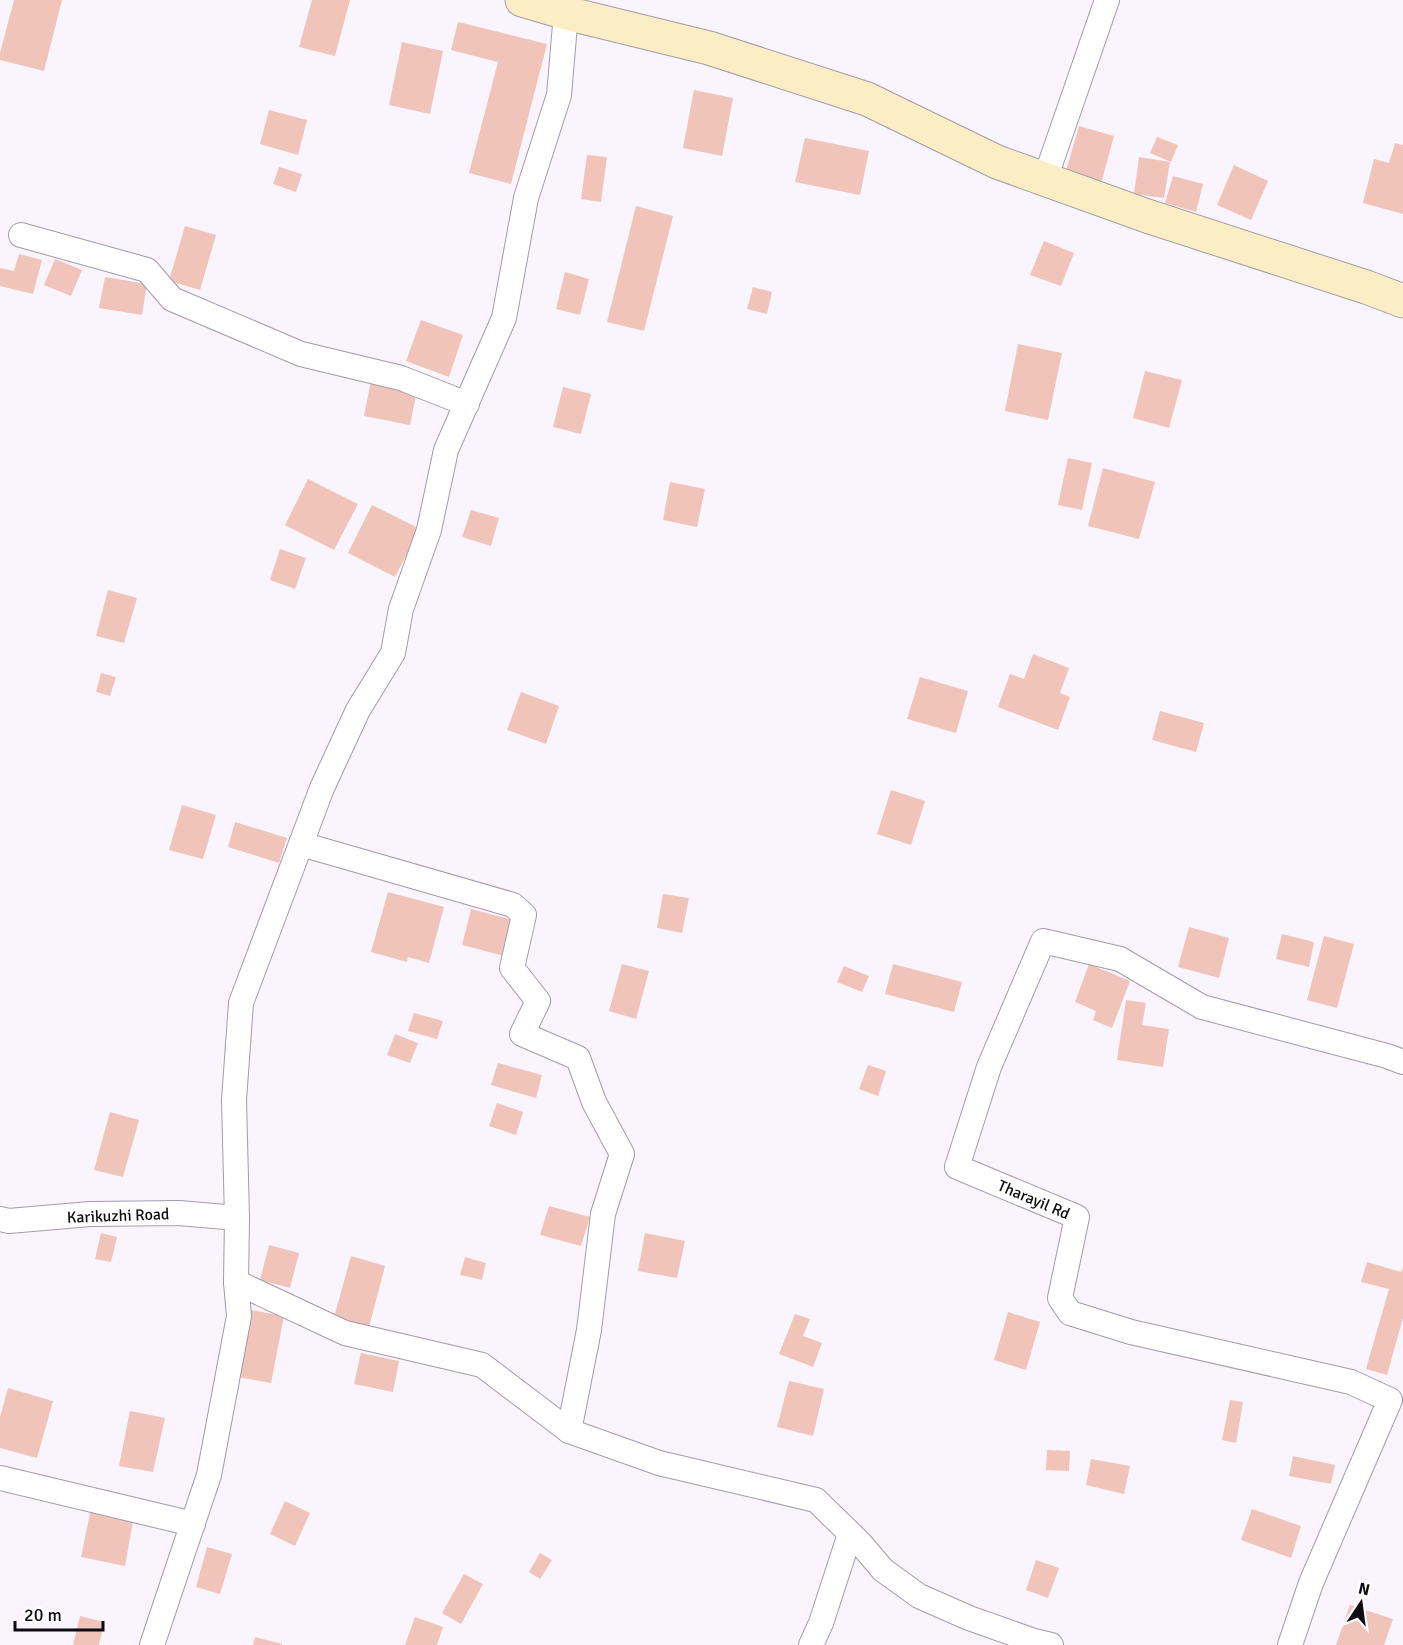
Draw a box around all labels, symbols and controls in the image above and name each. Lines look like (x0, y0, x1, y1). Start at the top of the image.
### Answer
street label: Tharayil Rd (995, 1176, 1073, 1224)
street label: Karikuzhi Road (66, 1204, 170, 1228)
north arrow (1331, 1573, 1391, 1633)
text: N (1356, 1578, 1372, 1600)
scale bar (15, 1594, 104, 1632)
text: 20 m (24, 1604, 62, 1626)

